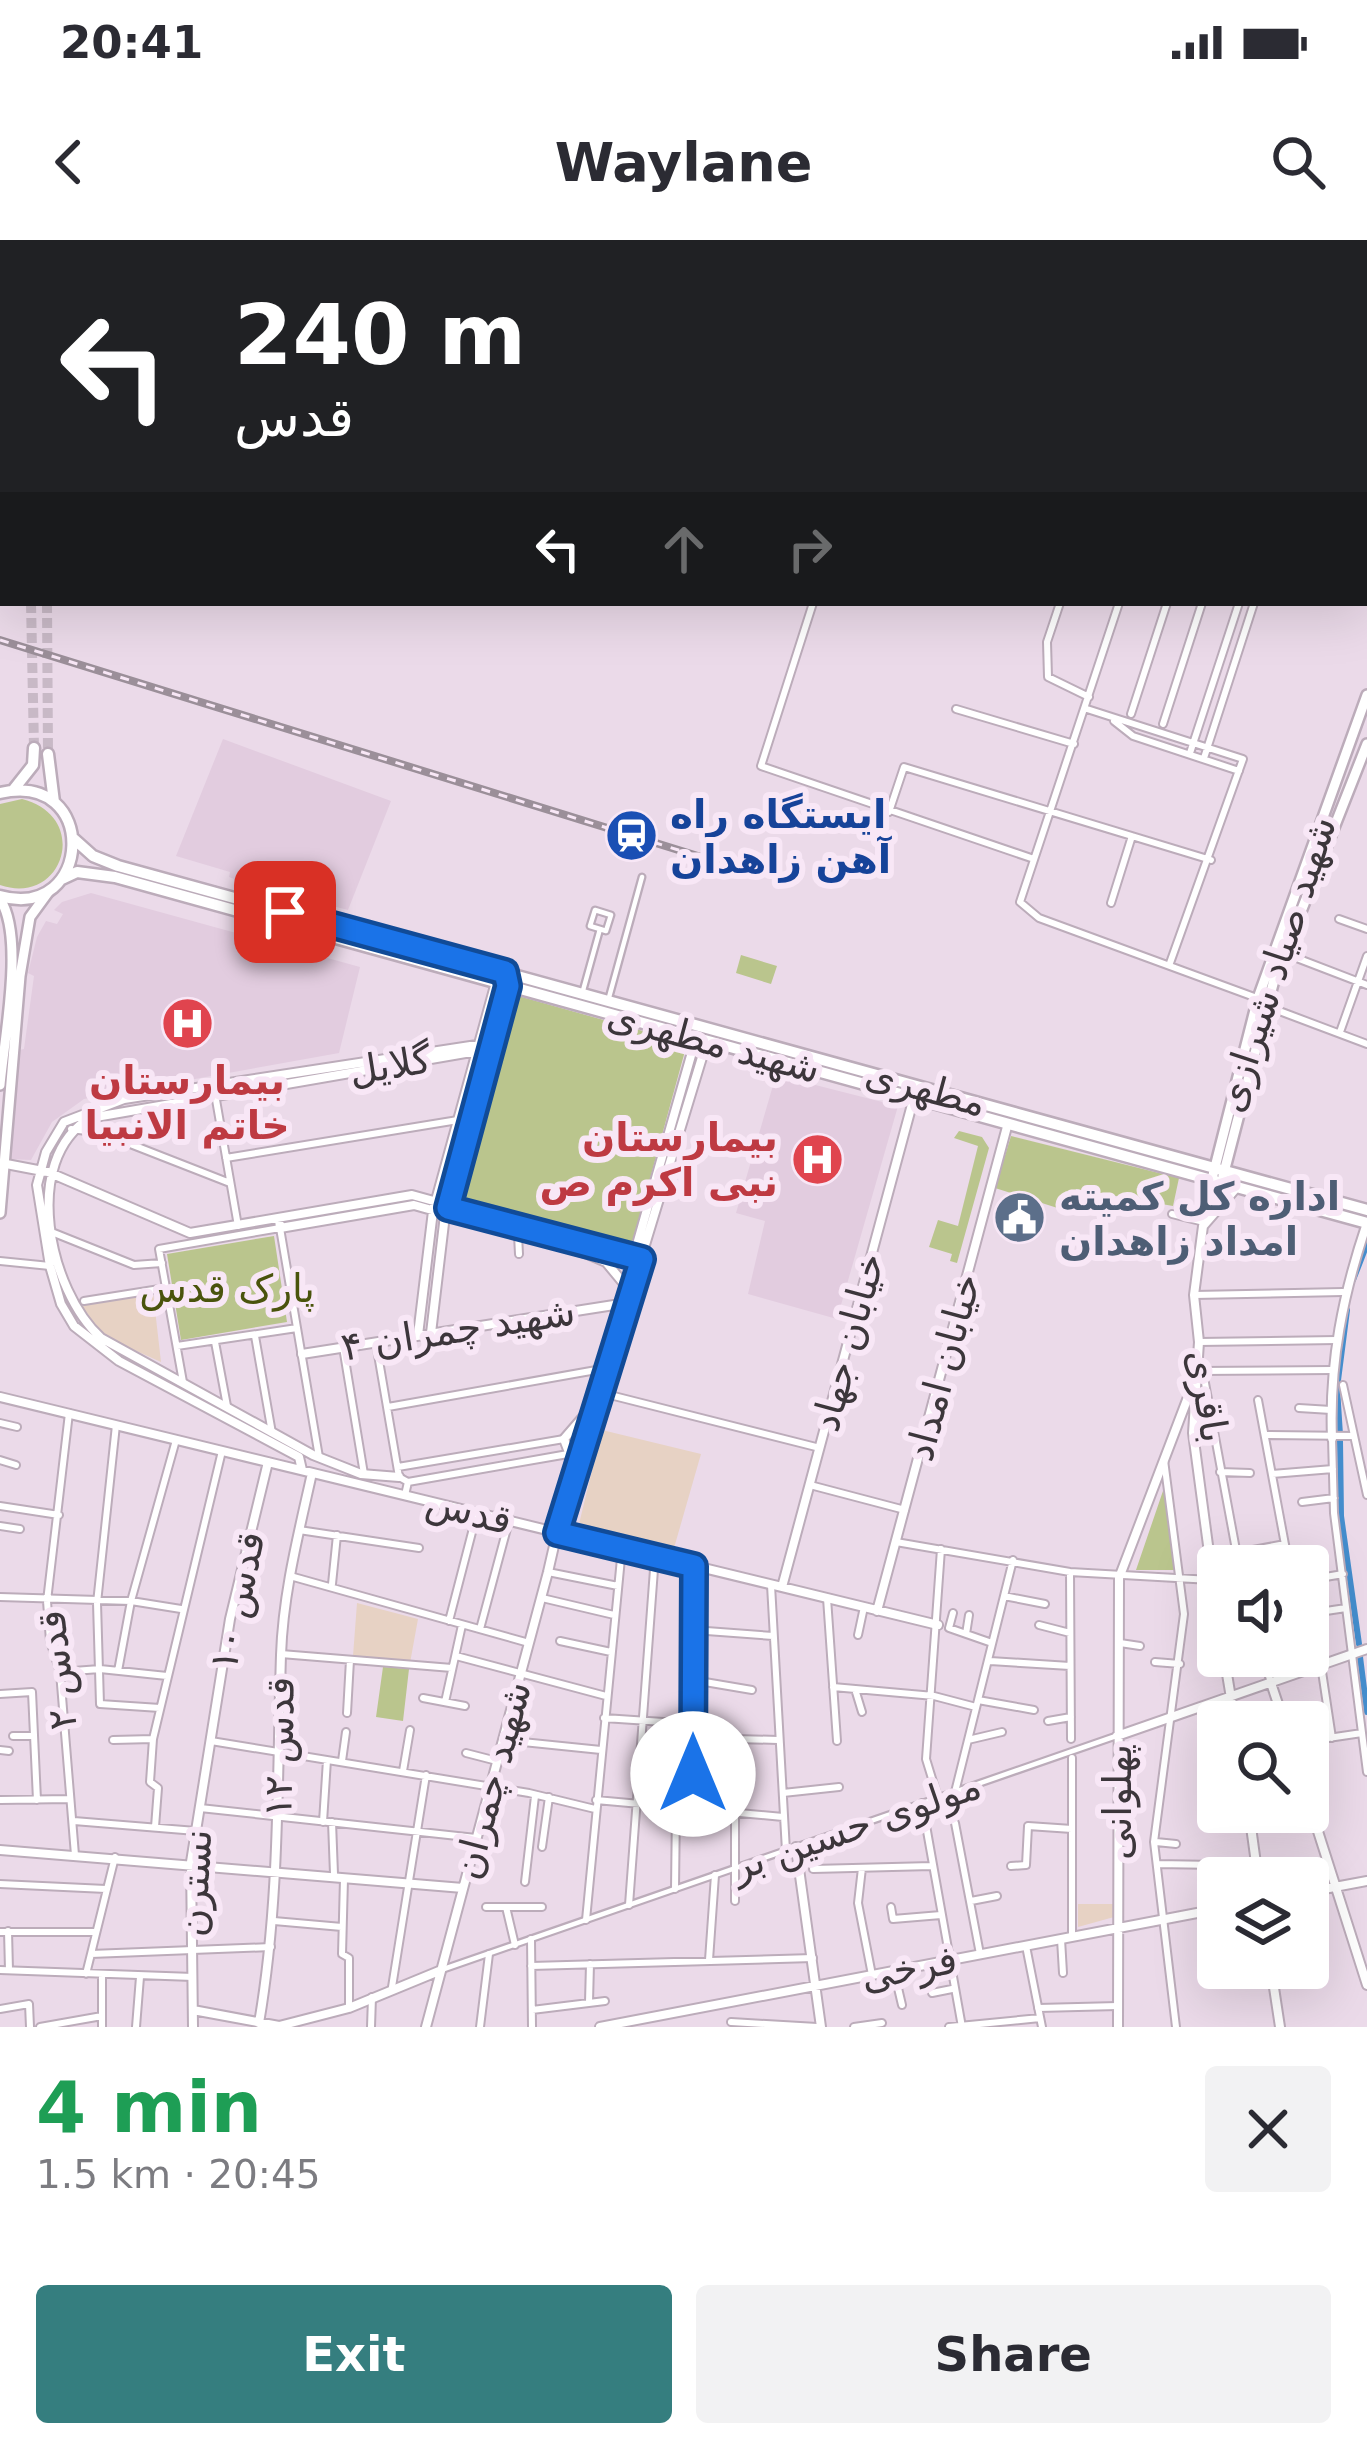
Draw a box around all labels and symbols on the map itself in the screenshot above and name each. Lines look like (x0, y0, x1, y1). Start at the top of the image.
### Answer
place label: ایستگاه راه آهن زاهدان (670, 792, 893, 883)
station icon: ایستگاه راه آهن زاهدان (603, 808, 659, 864)
street label: شهید صیاد شیرازی (1207, 811, 1346, 1118)
pin (234, 861, 336, 963)
street label: شهید مطهری (603, 992, 825, 1093)
hospital icon: بیمارستان خاتم الانبیا (159, 995, 215, 1051)
street label: گلایل (346, 1036, 435, 1094)
street label: مطهری (861, 1050, 991, 1127)
place label: بیمارستان خاتم الانبیا (84, 1058, 290, 1149)
place label: بیمارستان نبی اکرم ص (539, 1115, 778, 1206)
hospital icon: بیمارستان نبی اکرم ص (789, 1131, 845, 1187)
place label: اداره کل کمیته امداد زاهدان (1059, 1174, 1340, 1265)
public building icon: اداره کل کمیته امداد زاهدان (992, 1190, 1048, 1246)
street label: خیابان جهاد (803, 1248, 894, 1436)
park label: پارک قدس (139, 1266, 315, 1312)
street label: خیابان امداد (896, 1268, 990, 1466)
street label: شهید چمران ۴ (338, 1288, 578, 1371)
street label: باقری (1177, 1346, 1238, 1446)
street label: قدس (421, 1479, 517, 1543)
street label: قدس ۱۰ (200, 1527, 274, 1675)
street label: قدس ۲ (28, 1608, 86, 1732)
street label: قدس ۱۲ (255, 1676, 303, 1818)
street label: شهید چمران (444, 1676, 541, 1884)
position arrow (630, 1711, 756, 1837)
street label: پهلوانی (1095, 1744, 1141, 1860)
street label: مولوی حسین بر (723, 1762, 987, 1891)
street label: نسترن (170, 1828, 221, 1938)
street label: فرخی (857, 1937, 961, 2000)

